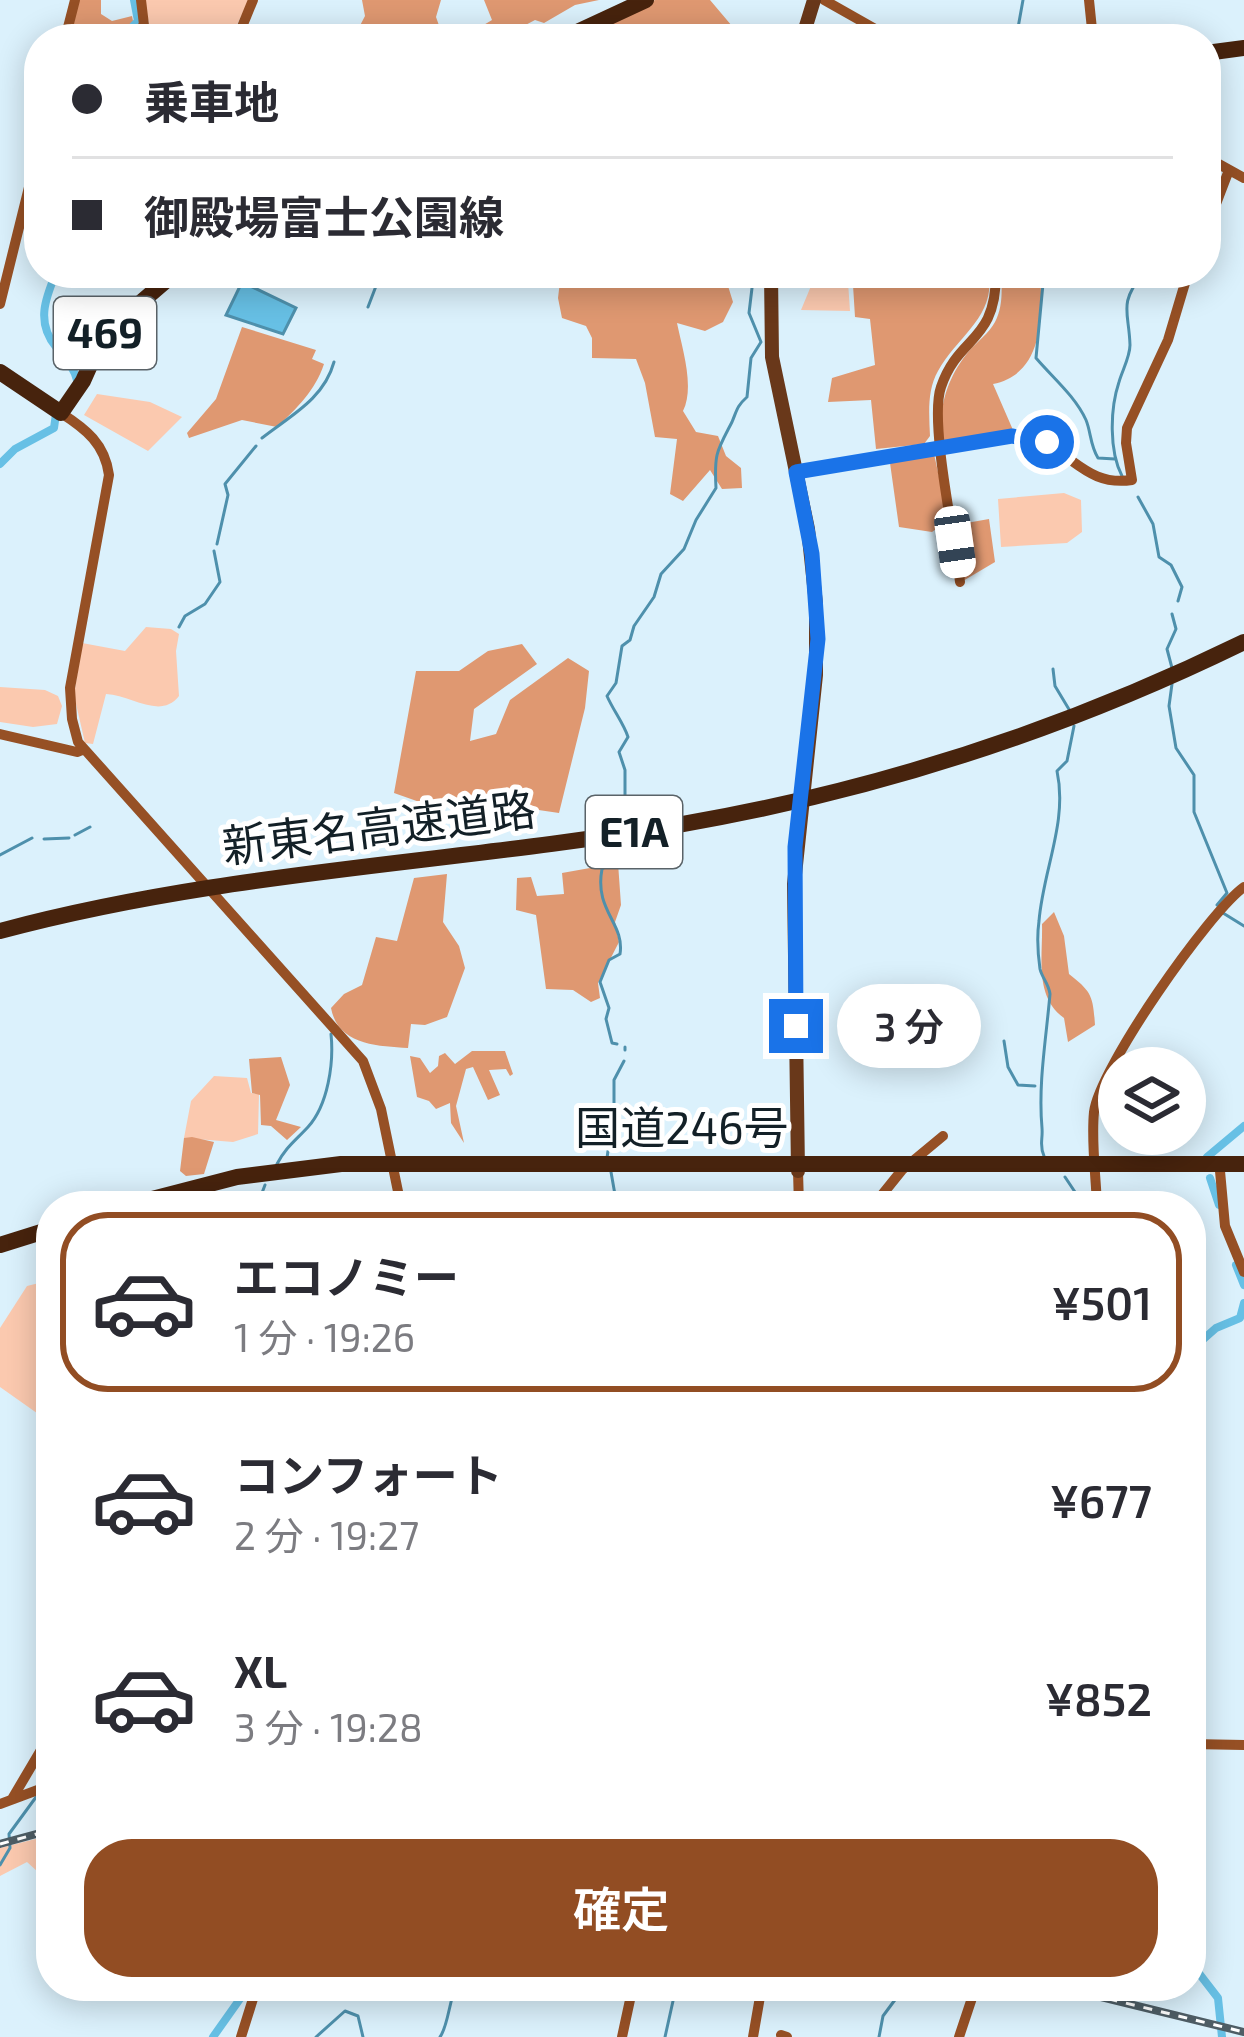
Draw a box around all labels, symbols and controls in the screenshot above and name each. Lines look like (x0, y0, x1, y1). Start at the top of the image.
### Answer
text: 乗車地 (144, 74, 279, 128)
text: 御殿場富士公園線 (144, 189, 504, 243)
road number: 469 (54, 297, 156, 369)
route start (1020, 415, 1074, 469)
car (932, 504, 978, 580)
street label: 新東名高速道路 (219, 780, 538, 872)
road number: E1A (586, 796, 682, 868)
callout: 3 分 (838, 984, 982, 1068)
route end (769, 999, 823, 1053)
text: 3 分 (874, 1002, 944, 1049)
map controls (1098, 1047, 1206, 1155)
button: layers (1098, 1047, 1206, 1155)
street label: 国道246号 (575, 1099, 789, 1153)
icon: car (90, 1248, 198, 1356)
text: エコノミー (234, 1249, 459, 1303)
text: ¥501 (1052, 1275, 1152, 1329)
text: 1 分 · 19:26 (234, 1313, 415, 1360)
icon: car (90, 1446, 198, 1554)
text: コンフォート (234, 1447, 503, 1501)
text: ¥677 (1050, 1473, 1152, 1527)
text: 2 分 · 19:27 (234, 1511, 419, 1558)
text: XL (234, 1643, 287, 1697)
icon: car (90, 1644, 198, 1752)
text: ¥852 (1045, 1671, 1152, 1725)
text: 3 分 · 19:28 (234, 1703, 423, 1750)
button: 確定 (84, 1839, 1158, 1977)

